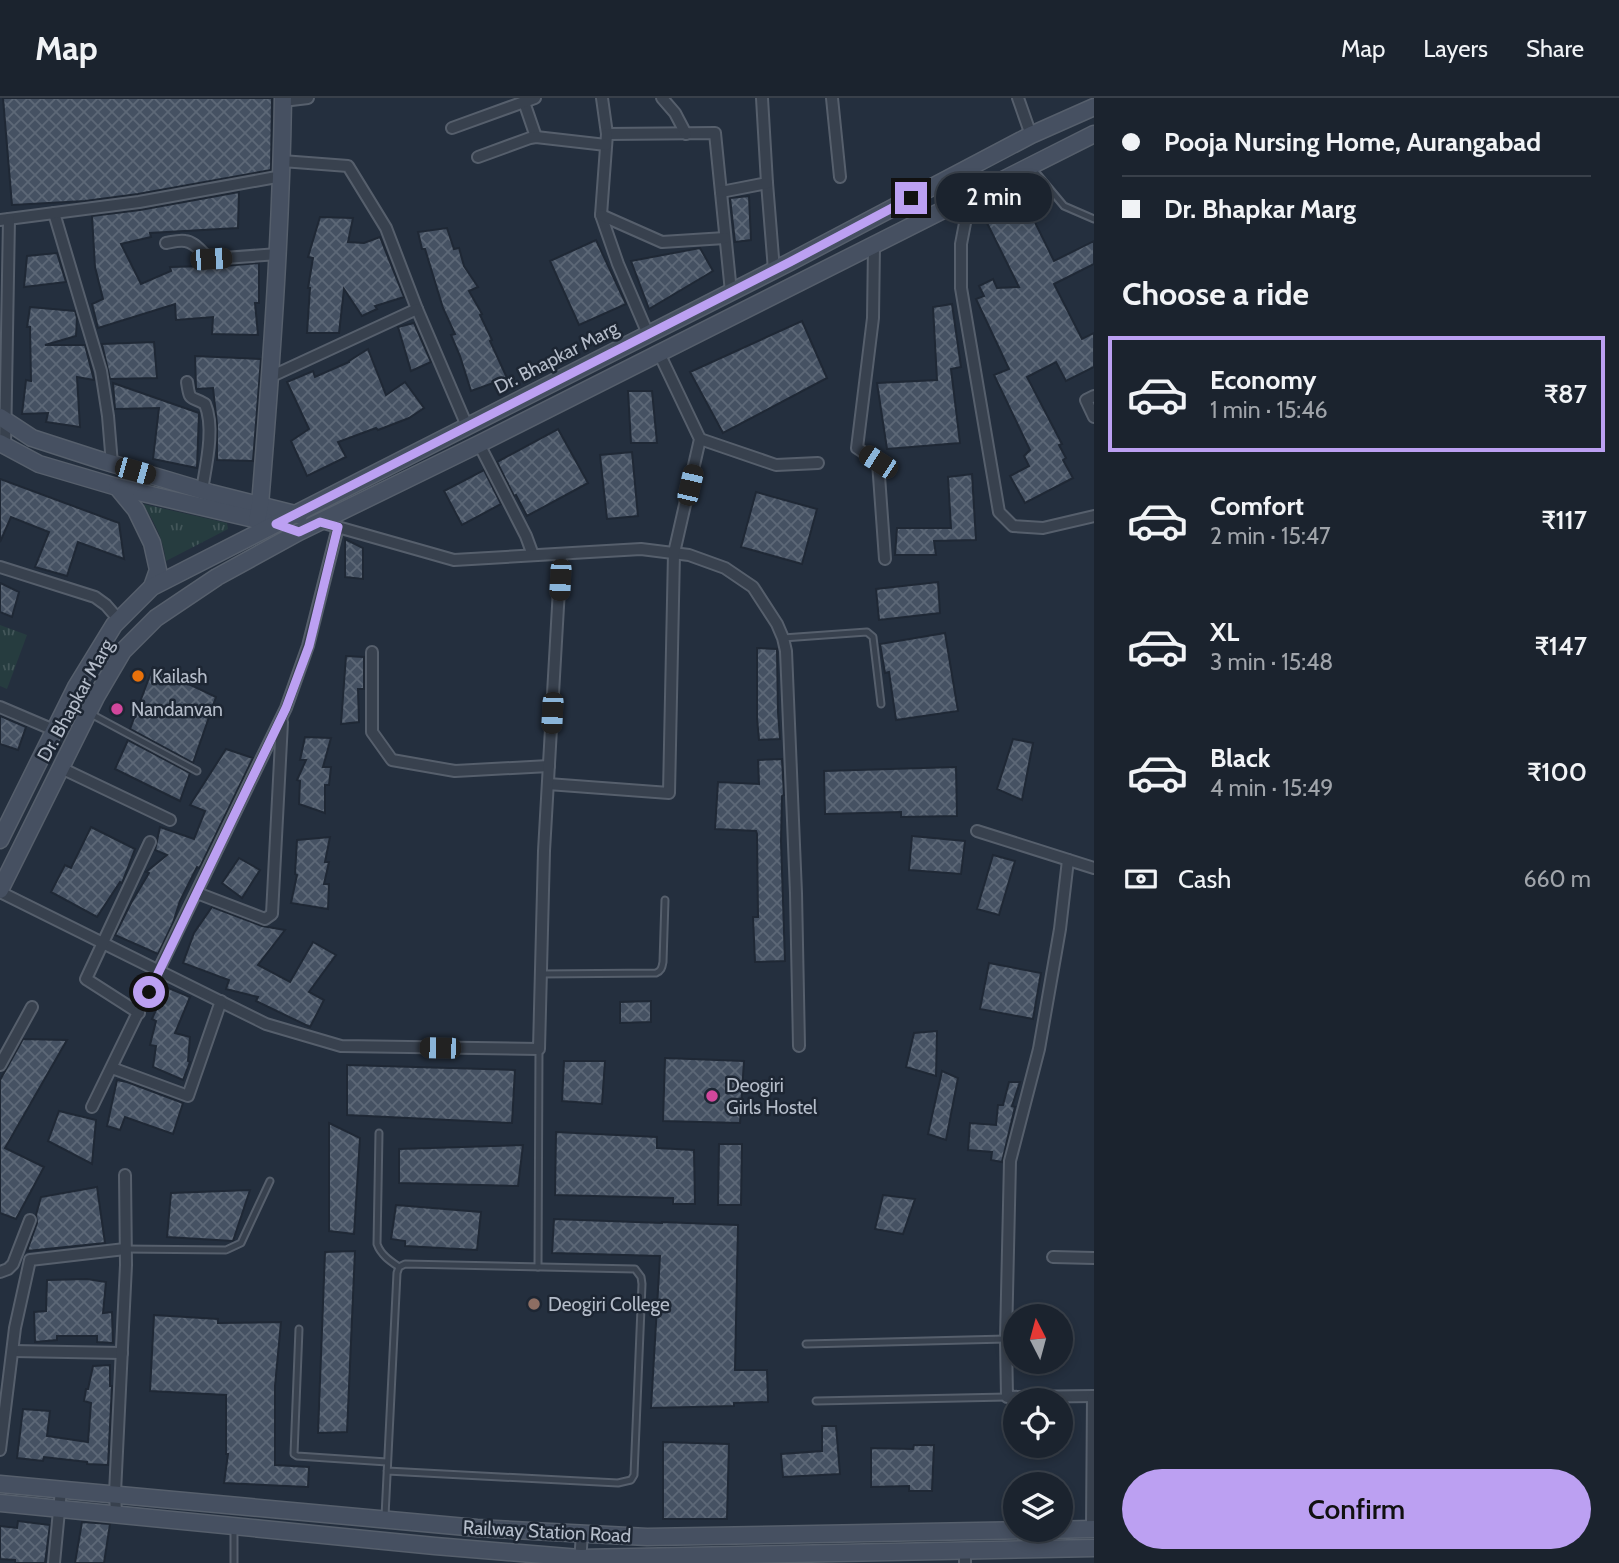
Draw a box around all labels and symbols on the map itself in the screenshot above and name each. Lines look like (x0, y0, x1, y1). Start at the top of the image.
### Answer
callout: 2 min (936, 174, 1051, 222)
route end (895, 182, 927, 214)
car (190, 247, 233, 271)
street label: Dr. Bhapkar Marg (490, 316, 623, 399)
car (855, 442, 902, 482)
car (112, 455, 159, 487)
car (676, 462, 705, 508)
car (549, 558, 572, 602)
street label: Dr. Bhapkar Marg (32, 635, 119, 765)
place label: Kailash (152, 665, 208, 688)
marker: Kailash (130, 668, 146, 684)
car (541, 691, 564, 735)
place label: Nandanvan (131, 698, 223, 721)
marker: Nandanvan (109, 701, 125, 717)
route start (133, 976, 165, 1008)
car (419, 1037, 462, 1059)
place label: Deogiri Girls Hostel (726, 1074, 818, 1119)
marker: Deogiri Girls Hostel (704, 1088, 720, 1104)
place label: Deogiri College (548, 1293, 670, 1316)
marker: Deogiri College (526, 1296, 542, 1312)
north arrow (1003, 1304, 1073, 1374)
street label: Railway Station Road (462, 1516, 632, 1547)

